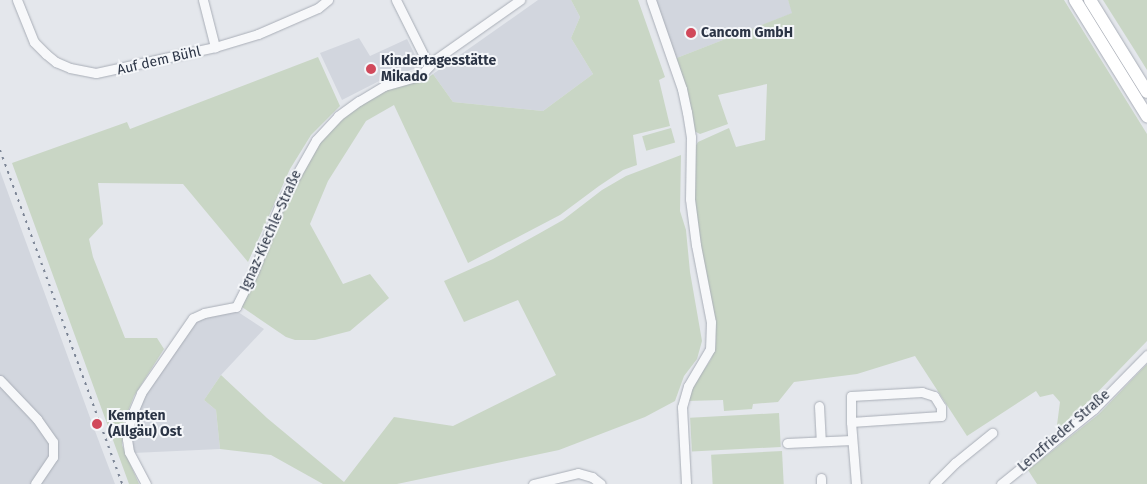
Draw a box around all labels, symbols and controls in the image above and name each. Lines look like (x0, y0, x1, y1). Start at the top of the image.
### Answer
place label: Cancom GmbH (701, 25, 793, 41)
marker: Cancom GmbH (685, 27, 697, 39)
street label: Auf dem Bühl (116, 43, 202, 79)
place label: Kindertagesstätte Mikado (381, 53, 496, 85)
marker: Kindertagesstätte Mikado (365, 63, 377, 75)
street label: Ignaz-Kiechle-Straße (237, 168, 305, 294)
street label: Lenzfrieder Straße (1015, 386, 1113, 476)
place label: Kempten (Allgäu) Ost (108, 408, 182, 441)
marker: Kempten (Allgäu) Ost (90, 417, 104, 431)

